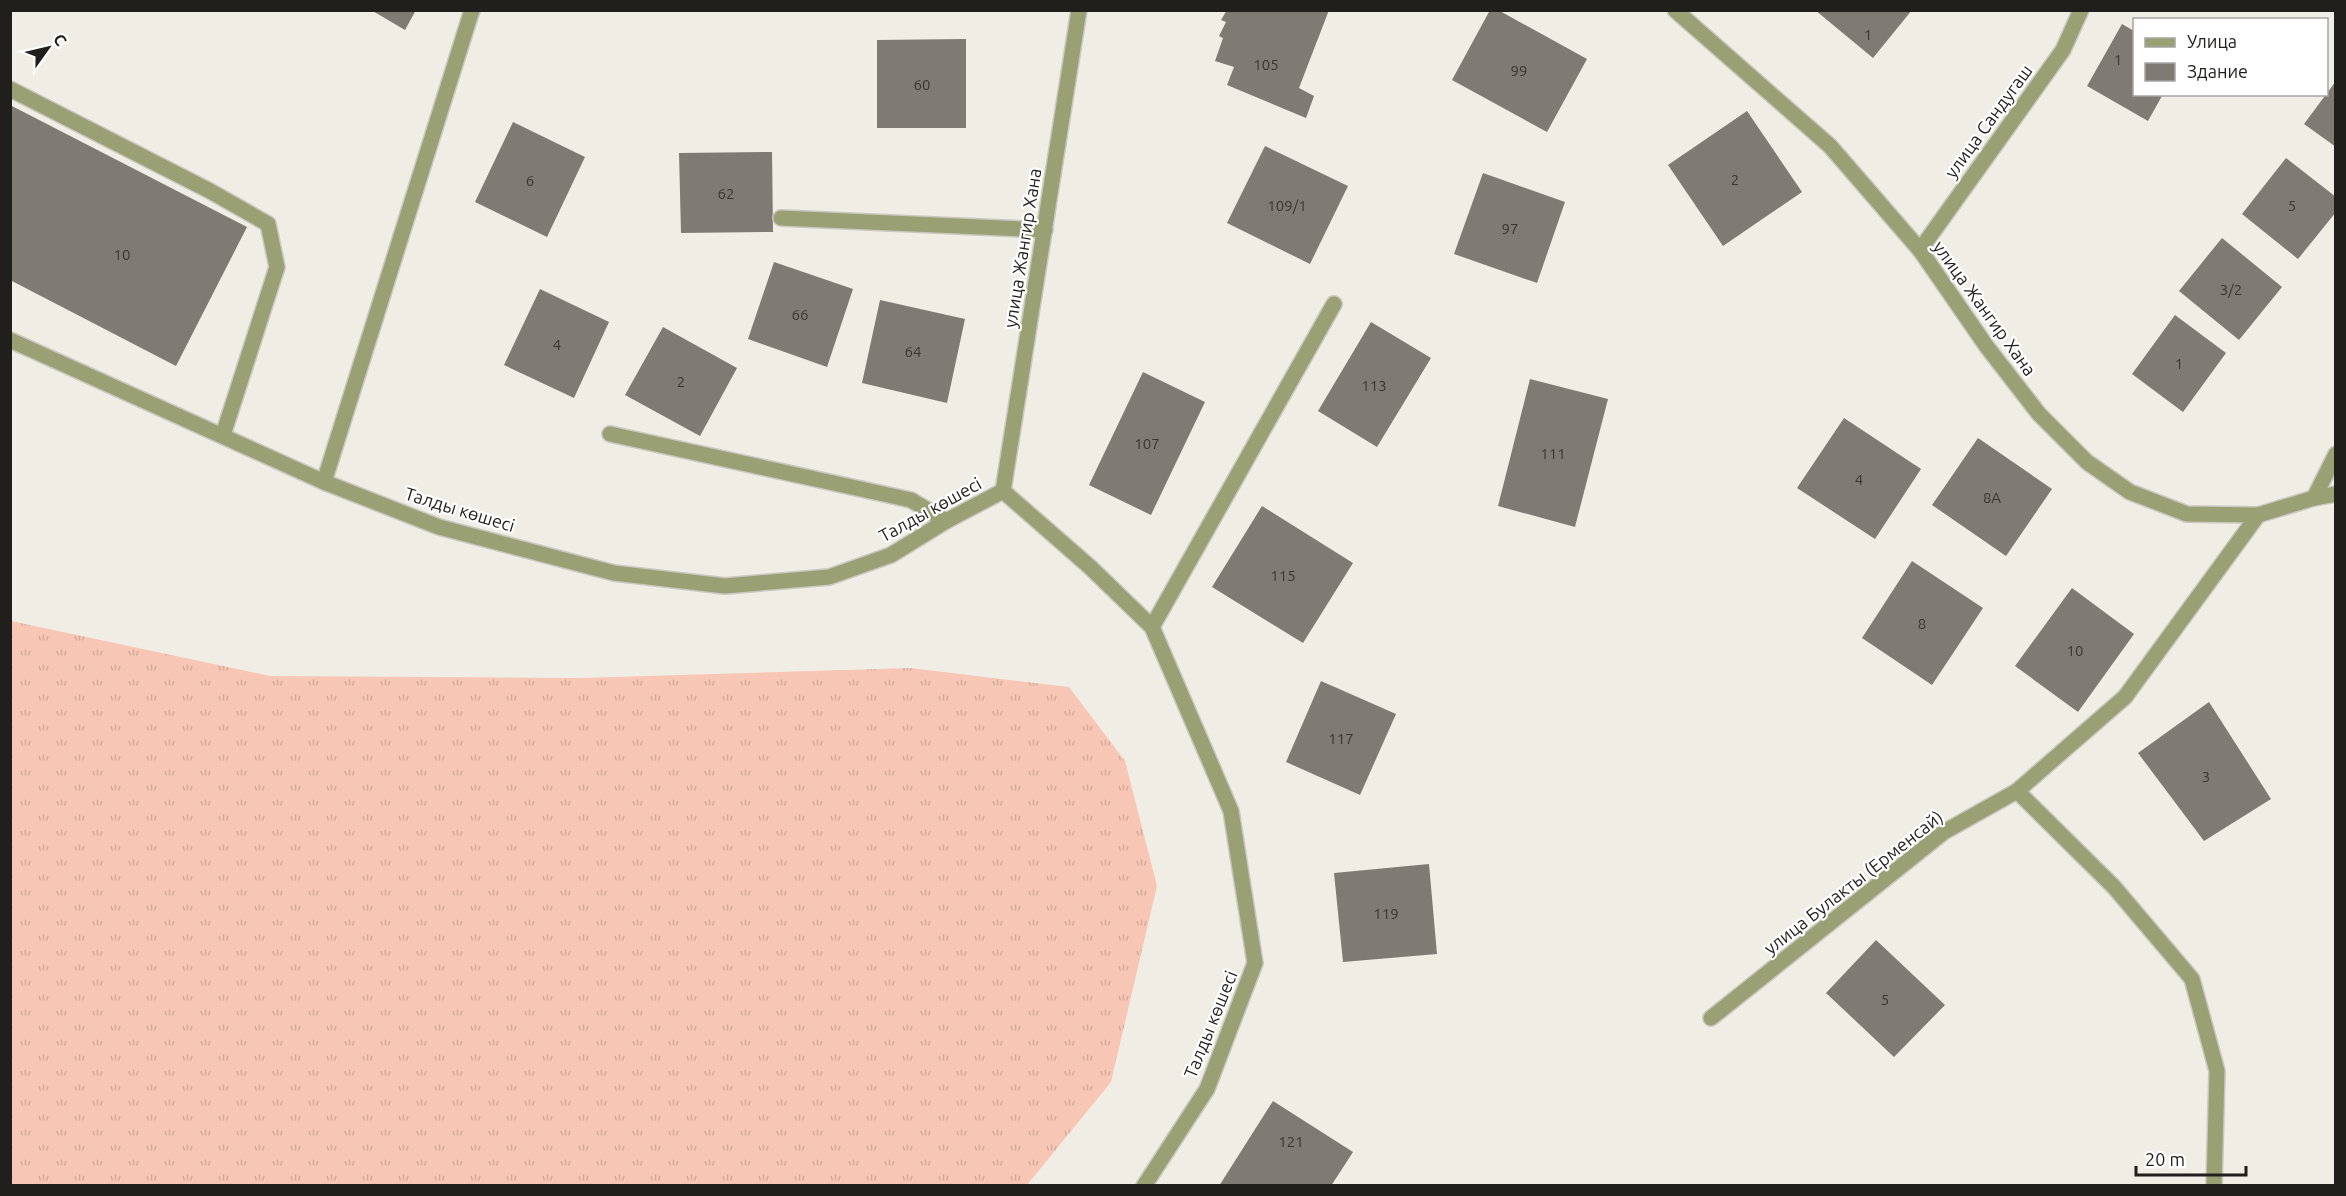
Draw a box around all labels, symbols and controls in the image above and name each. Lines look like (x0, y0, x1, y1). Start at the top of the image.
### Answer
north arrow (18, 18, 78, 78)
legend (2133, 18, 2328, 96)
house number: 1 (1864, 26, 1872, 43)
text: С (50, 30, 71, 49)
text: Улица (2187, 31, 2237, 51)
house number: 1 (2114, 51, 2122, 68)
house number: 105 (1253, 56, 1279, 73)
street label: улица Сандугаш (1940, 61, 2036, 181)
text: Здание (2187, 61, 2248, 81)
house number: 99 (1511, 62, 1527, 79)
house number: 60 (914, 76, 930, 93)
street label: улица Жангир Хана (1000, 167, 1044, 329)
house number: 2 (1731, 171, 1739, 188)
house number: 6 (526, 172, 534, 189)
house number: 62 (718, 185, 734, 202)
house number: 109/1 (1267, 197, 1307, 214)
house number: 5 (2288, 197, 2296, 214)
house number: 97 (1502, 220, 1518, 237)
street label: улица Жангир Хана (1929, 237, 2041, 379)
house number: 10 (114, 246, 130, 263)
house number: 3/2 (2220, 281, 2242, 298)
house number: 66 (792, 306, 808, 323)
house number: 4 (553, 336, 561, 353)
house number: 64 (905, 343, 921, 360)
house number: 1 (2175, 355, 2183, 372)
house number: 2 (677, 373, 685, 390)
house number: 113 (1361, 377, 1387, 394)
house number: 107 (1134, 435, 1160, 452)
house number: 111 (1540, 445, 1566, 462)
house number: 4 (1855, 471, 1863, 488)
street label: Талды көшесі (875, 473, 985, 545)
street label: Талды көшесі (403, 483, 517, 535)
house number: 8А (1983, 489, 2001, 506)
house number: 115 (1270, 567, 1296, 584)
house number: 8 (1918, 615, 1926, 632)
house number: 10 (2067, 642, 2083, 659)
house number: 117 (1328, 730, 1354, 747)
house number: 3 (2202, 768, 2210, 785)
street label: улица Булакты (Ерменсай) (1760, 806, 1947, 959)
house number: 119 (1373, 905, 1399, 922)
street label: Талды көшесі (1179, 967, 1241, 1081)
house number: 5 (1881, 991, 1889, 1008)
house number: 121 (1278, 1133, 1304, 1150)
scale bar (2136, 1139, 2246, 1177)
text: 20 m (2145, 1149, 2185, 1169)

